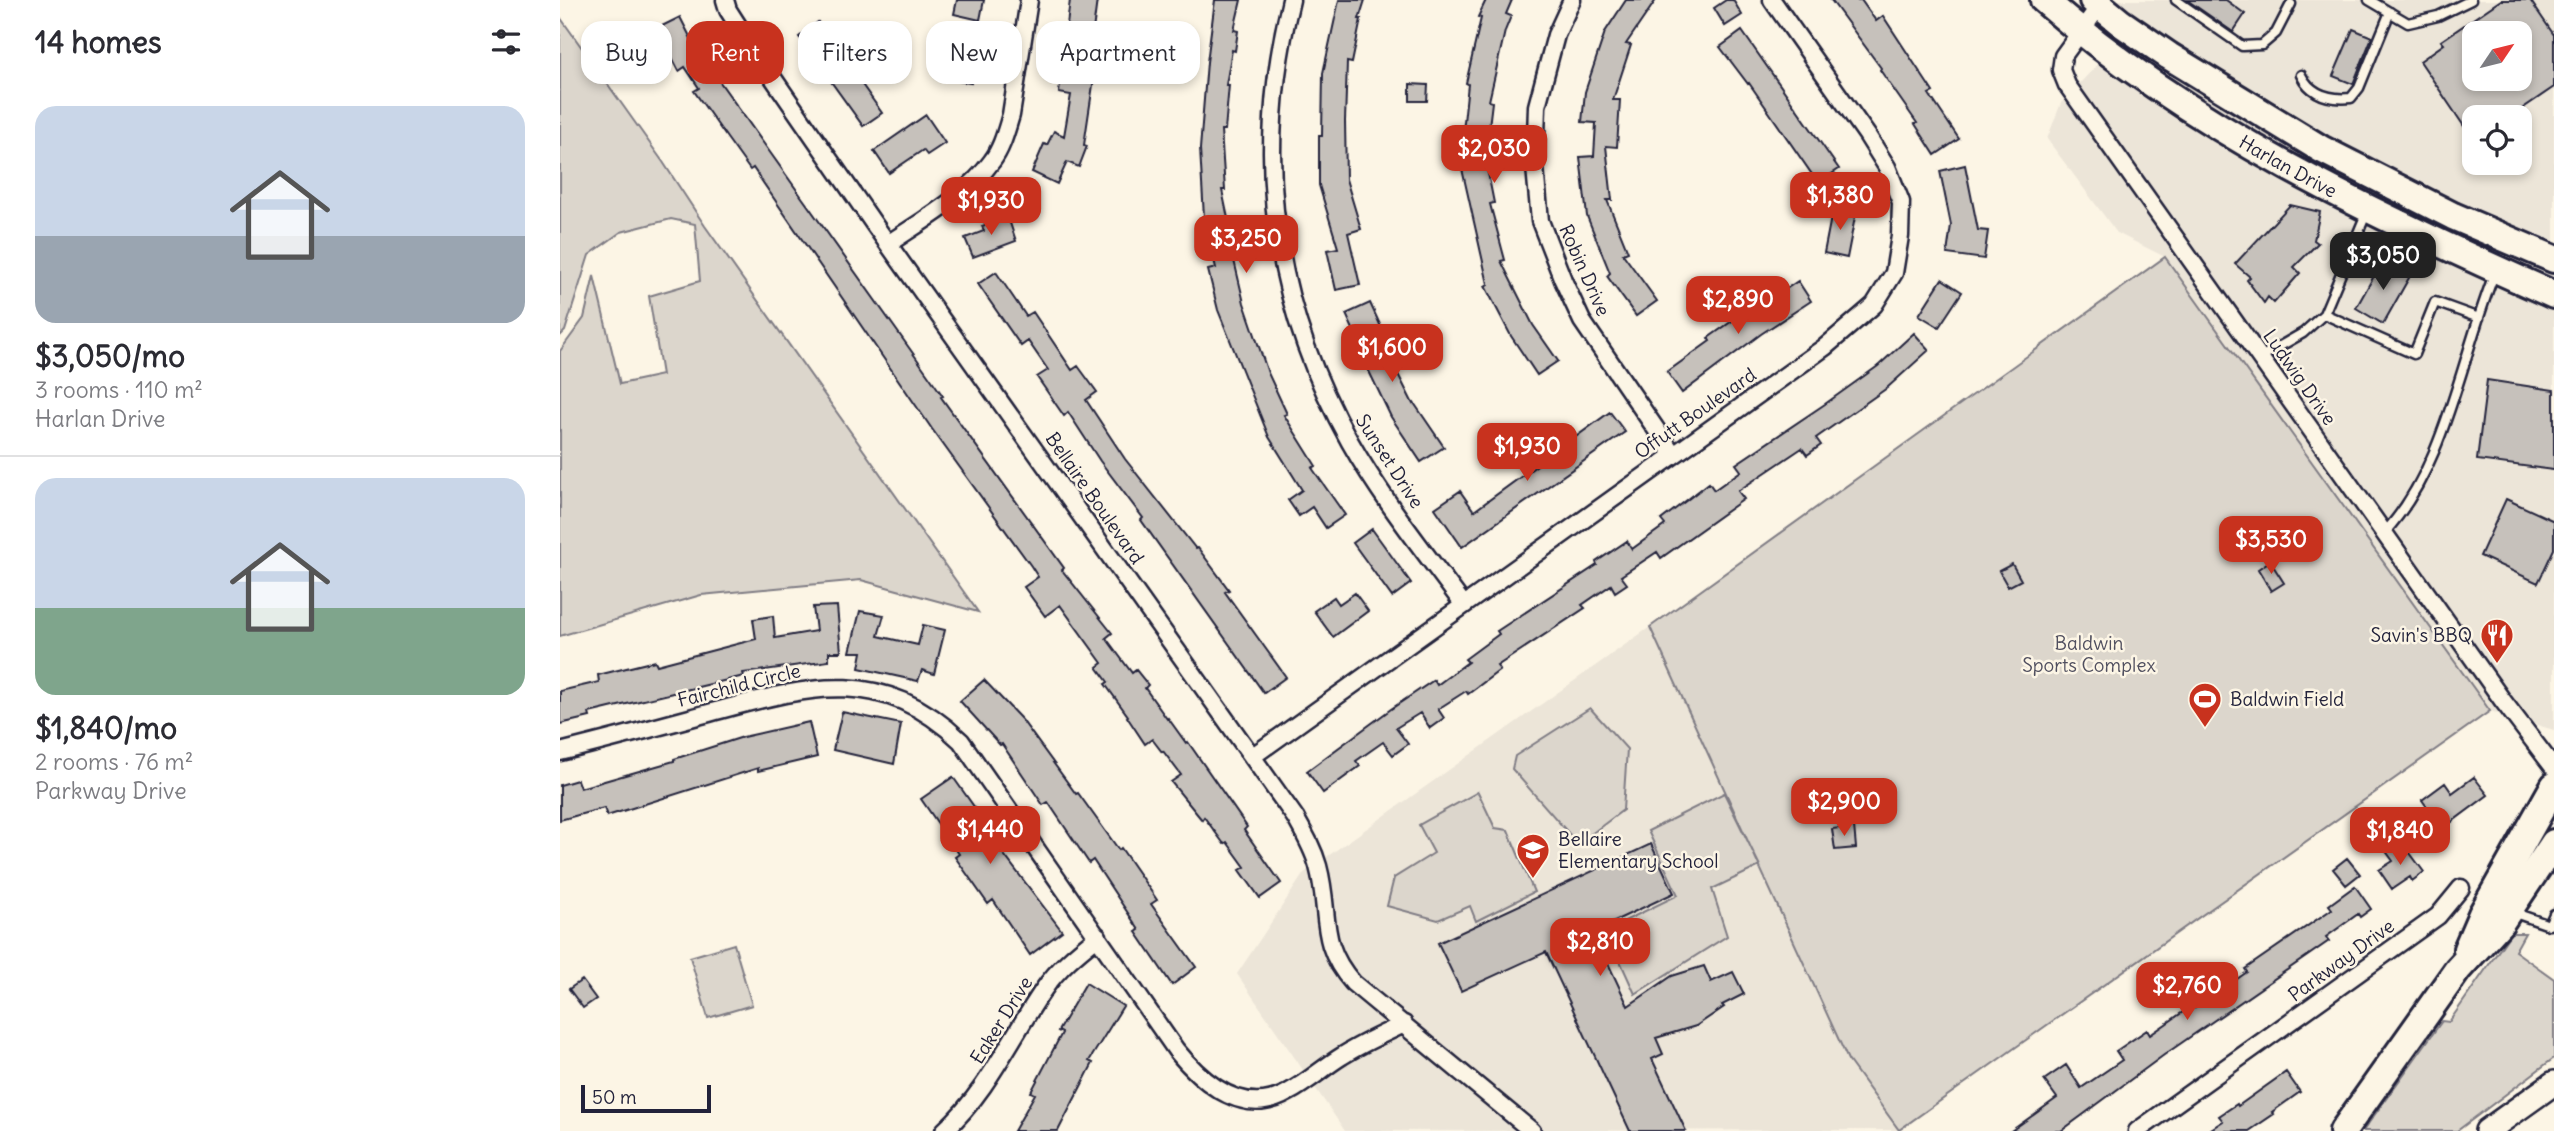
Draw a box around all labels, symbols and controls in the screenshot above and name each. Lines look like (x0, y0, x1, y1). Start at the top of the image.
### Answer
chip: Buy (581, 21, 672, 84)
chip: Rent (686, 21, 784, 84)
chip: Filters (798, 21, 912, 84)
chip: New (926, 21, 1022, 84)
chip: Apartment (1036, 21, 1200, 84)
north arrow (2462, 21, 2532, 91)
map controls (2462, 21, 2532, 175)
text: 14 homes (35, 23, 162, 61)
icon: filters (487, 23, 525, 61)
button: locate (2462, 105, 2532, 175)
pin: $2,030 (1437, 125, 1551, 185)
street label: Harlan Drive (2235, 130, 2341, 203)
text: $2,030 (1457, 133, 1531, 162)
icon: home (217, 152, 343, 278)
pin: $1,380 (1783, 173, 1897, 232)
pin: $1,930 (934, 177, 1048, 237)
text: $1,380 (1806, 180, 1874, 209)
text: $1,930 (957, 185, 1025, 214)
pin: $3,250 (1189, 216, 1303, 275)
street label: Robin Drive (1554, 220, 1616, 320)
text: $3,250 (1210, 223, 1282, 252)
pin: $3,050 (2326, 232, 2440, 292)
text: $3,050 (2346, 240, 2420, 269)
pin: $2,890 (1681, 276, 1795, 336)
text: $2,890 (1702, 284, 1774, 313)
pin: $1,600 (1335, 324, 1449, 384)
street label: Ludwig Drive (2258, 324, 2342, 430)
text: $1,600 (1357, 332, 1427, 361)
text: $3,050/mo (35, 337, 185, 375)
street label: Offutt Boulevard (1630, 362, 1760, 464)
text: 3 rooms · 110 m² (35, 375, 203, 404)
text: Harlan Drive (35, 404, 166, 433)
street label: Sunset Drive (1351, 409, 1429, 513)
pin: $1,930 (1470, 424, 1584, 483)
street label: Bellaire Boulevard (1041, 427, 1149, 569)
text: $1,930 (1493, 431, 1561, 460)
pin: $3,530 (2214, 516, 2328, 576)
icon: home (217, 524, 343, 650)
text: $3,530 (2235, 524, 2307, 553)
restaurant icon: Savin's BBQ (2478, 616, 2516, 665)
place label: Savin's BBQ (2370, 623, 2472, 647)
park label: Baldwin Sports Complex (2022, 631, 2157, 677)
street label: Fairchild Circle (675, 658, 803, 712)
sports icon: Baldwin Field (2186, 680, 2224, 729)
place label: Baldwin Field (2230, 687, 2344, 711)
text: $1,840/mo (35, 709, 177, 747)
text: 2 rooms · 76 m² (35, 747, 193, 776)
text: Parkway Drive (35, 776, 187, 805)
pin: $2,900 (1787, 778, 1901, 838)
text: $2,900 (1807, 786, 1881, 815)
pin: $1,440 (933, 806, 1047, 866)
pin: $1,840 (2343, 808, 2457, 867)
text: $1,440 (956, 814, 1024, 843)
text: $1,840 (2366, 815, 2434, 844)
place label: Bellaire Elementary School (1558, 827, 1719, 873)
school or university icon: Bellaire Elementary School (1514, 831, 1552, 880)
street label: Parkway Drive (2283, 913, 2399, 1007)
pin: $2,810 (1543, 918, 1657, 978)
text: $2,810 (1566, 926, 1634, 955)
pin: $2,760 (2130, 962, 2244, 1022)
text: $2,760 (2152, 970, 2222, 999)
street label: Eaker Drive (965, 972, 1037, 1068)
scale bar (581, 1082, 710, 1114)
text: 50 m (592, 1085, 637, 1109)

